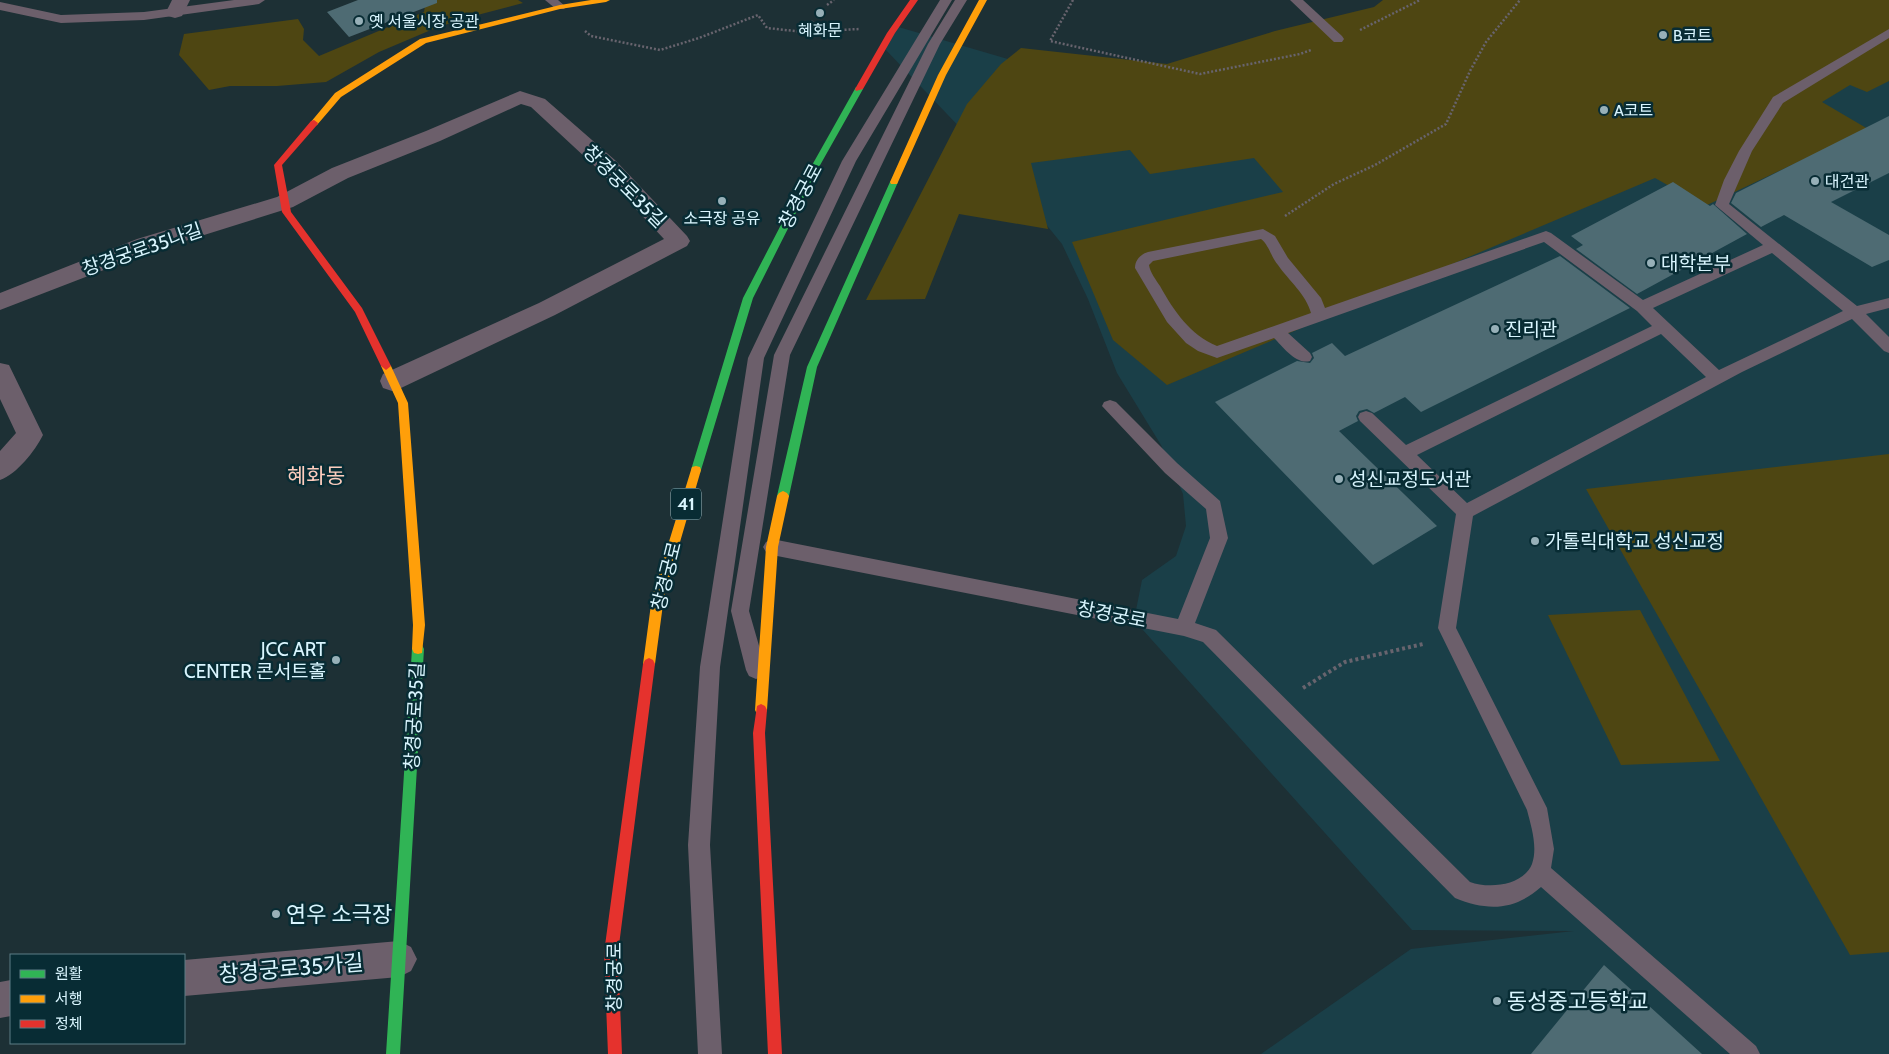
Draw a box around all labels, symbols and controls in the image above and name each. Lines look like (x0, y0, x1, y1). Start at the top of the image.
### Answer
marker: 혜화문 (814, 7, 826, 19)
place label: 옛 서울시장 공관 (369, 12, 480, 31)
marker: 옛 서울시장 공관 (353, 15, 365, 27)
place label: 혜화문 (798, 21, 842, 40)
place label: B코트 (1673, 26, 1712, 45)
marker: B코트 (1657, 29, 1669, 41)
place label: A코트 (1614, 101, 1653, 120)
marker: A코트 (1598, 104, 1610, 116)
street label: 창경궁로35길 (578, 140, 671, 233)
street label: 창경궁로 (774, 160, 827, 233)
place label: 대건관 (1825, 172, 1869, 191)
marker: 대건관 (1809, 175, 1821, 187)
marker: 소극장 공유 (716, 195, 728, 207)
place label: 소극장 공유 (683, 209, 761, 228)
street label: 창경궁로35나길 (79, 218, 205, 281)
place label: 대학본부 (1661, 252, 1731, 275)
marker: 대학본부 (1645, 257, 1657, 269)
place label: 진리관 (1505, 318, 1557, 341)
marker: 진리관 (1489, 323, 1501, 335)
district label: 혜화동 (287, 463, 345, 488)
place label: 성신교정도서관 (1349, 468, 1471, 491)
marker: 성신교정도서관 (1333, 473, 1345, 485)
road number: 41 (671, 488, 701, 520)
place label: 가톨릭대학교 성신교정 (1545, 530, 1724, 553)
marker: 가톨릭대학교 성신교정 (1529, 535, 1541, 547)
street label: 창경궁로 (647, 539, 686, 613)
street label: 창경궁로 (1075, 597, 1148, 632)
place label: JCC ART CENTER 콘서트홀 (184, 638, 326, 683)
marker: JCC ART CENTER 콘서트홀 (330, 654, 342, 666)
street label: 창경궁로35길 (400, 662, 429, 771)
place label: 연우 소극장 (286, 901, 392, 928)
marker: 연우 소극장 (270, 908, 282, 920)
street label: 창경궁로 (603, 942, 626, 1012)
street label: 창경궁로35가길 (218, 949, 365, 988)
legend (10, 954, 185, 1044)
text: 원활 (55, 965, 83, 983)
place label: 동성중고등학교 (1507, 988, 1649, 1015)
text: 서행 (55, 990, 83, 1008)
marker: 동성중고등학교 (1491, 995, 1503, 1007)
text: 정체 (55, 1015, 83, 1033)

